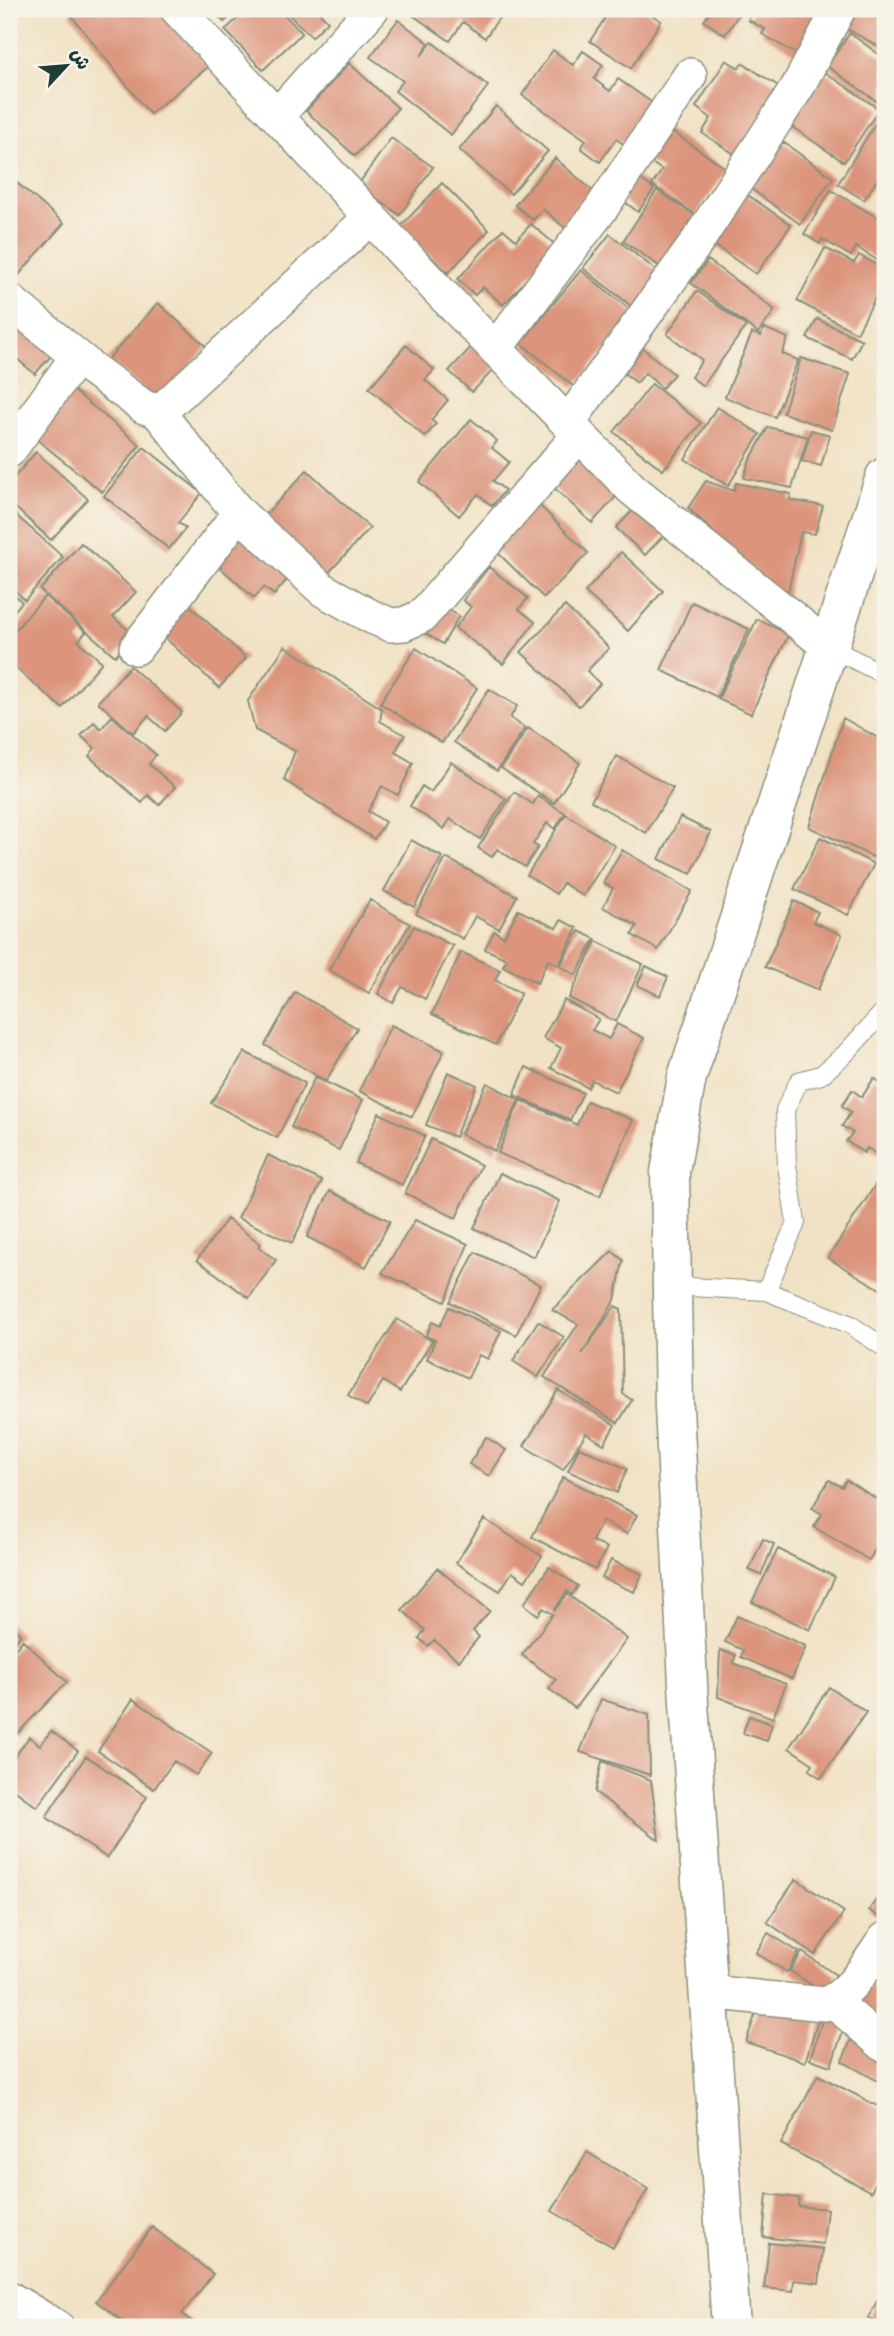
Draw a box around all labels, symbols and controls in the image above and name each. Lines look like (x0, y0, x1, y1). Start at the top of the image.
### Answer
north arrow (32, 32, 102, 102)
text: ش (61, 45, 95, 75)

